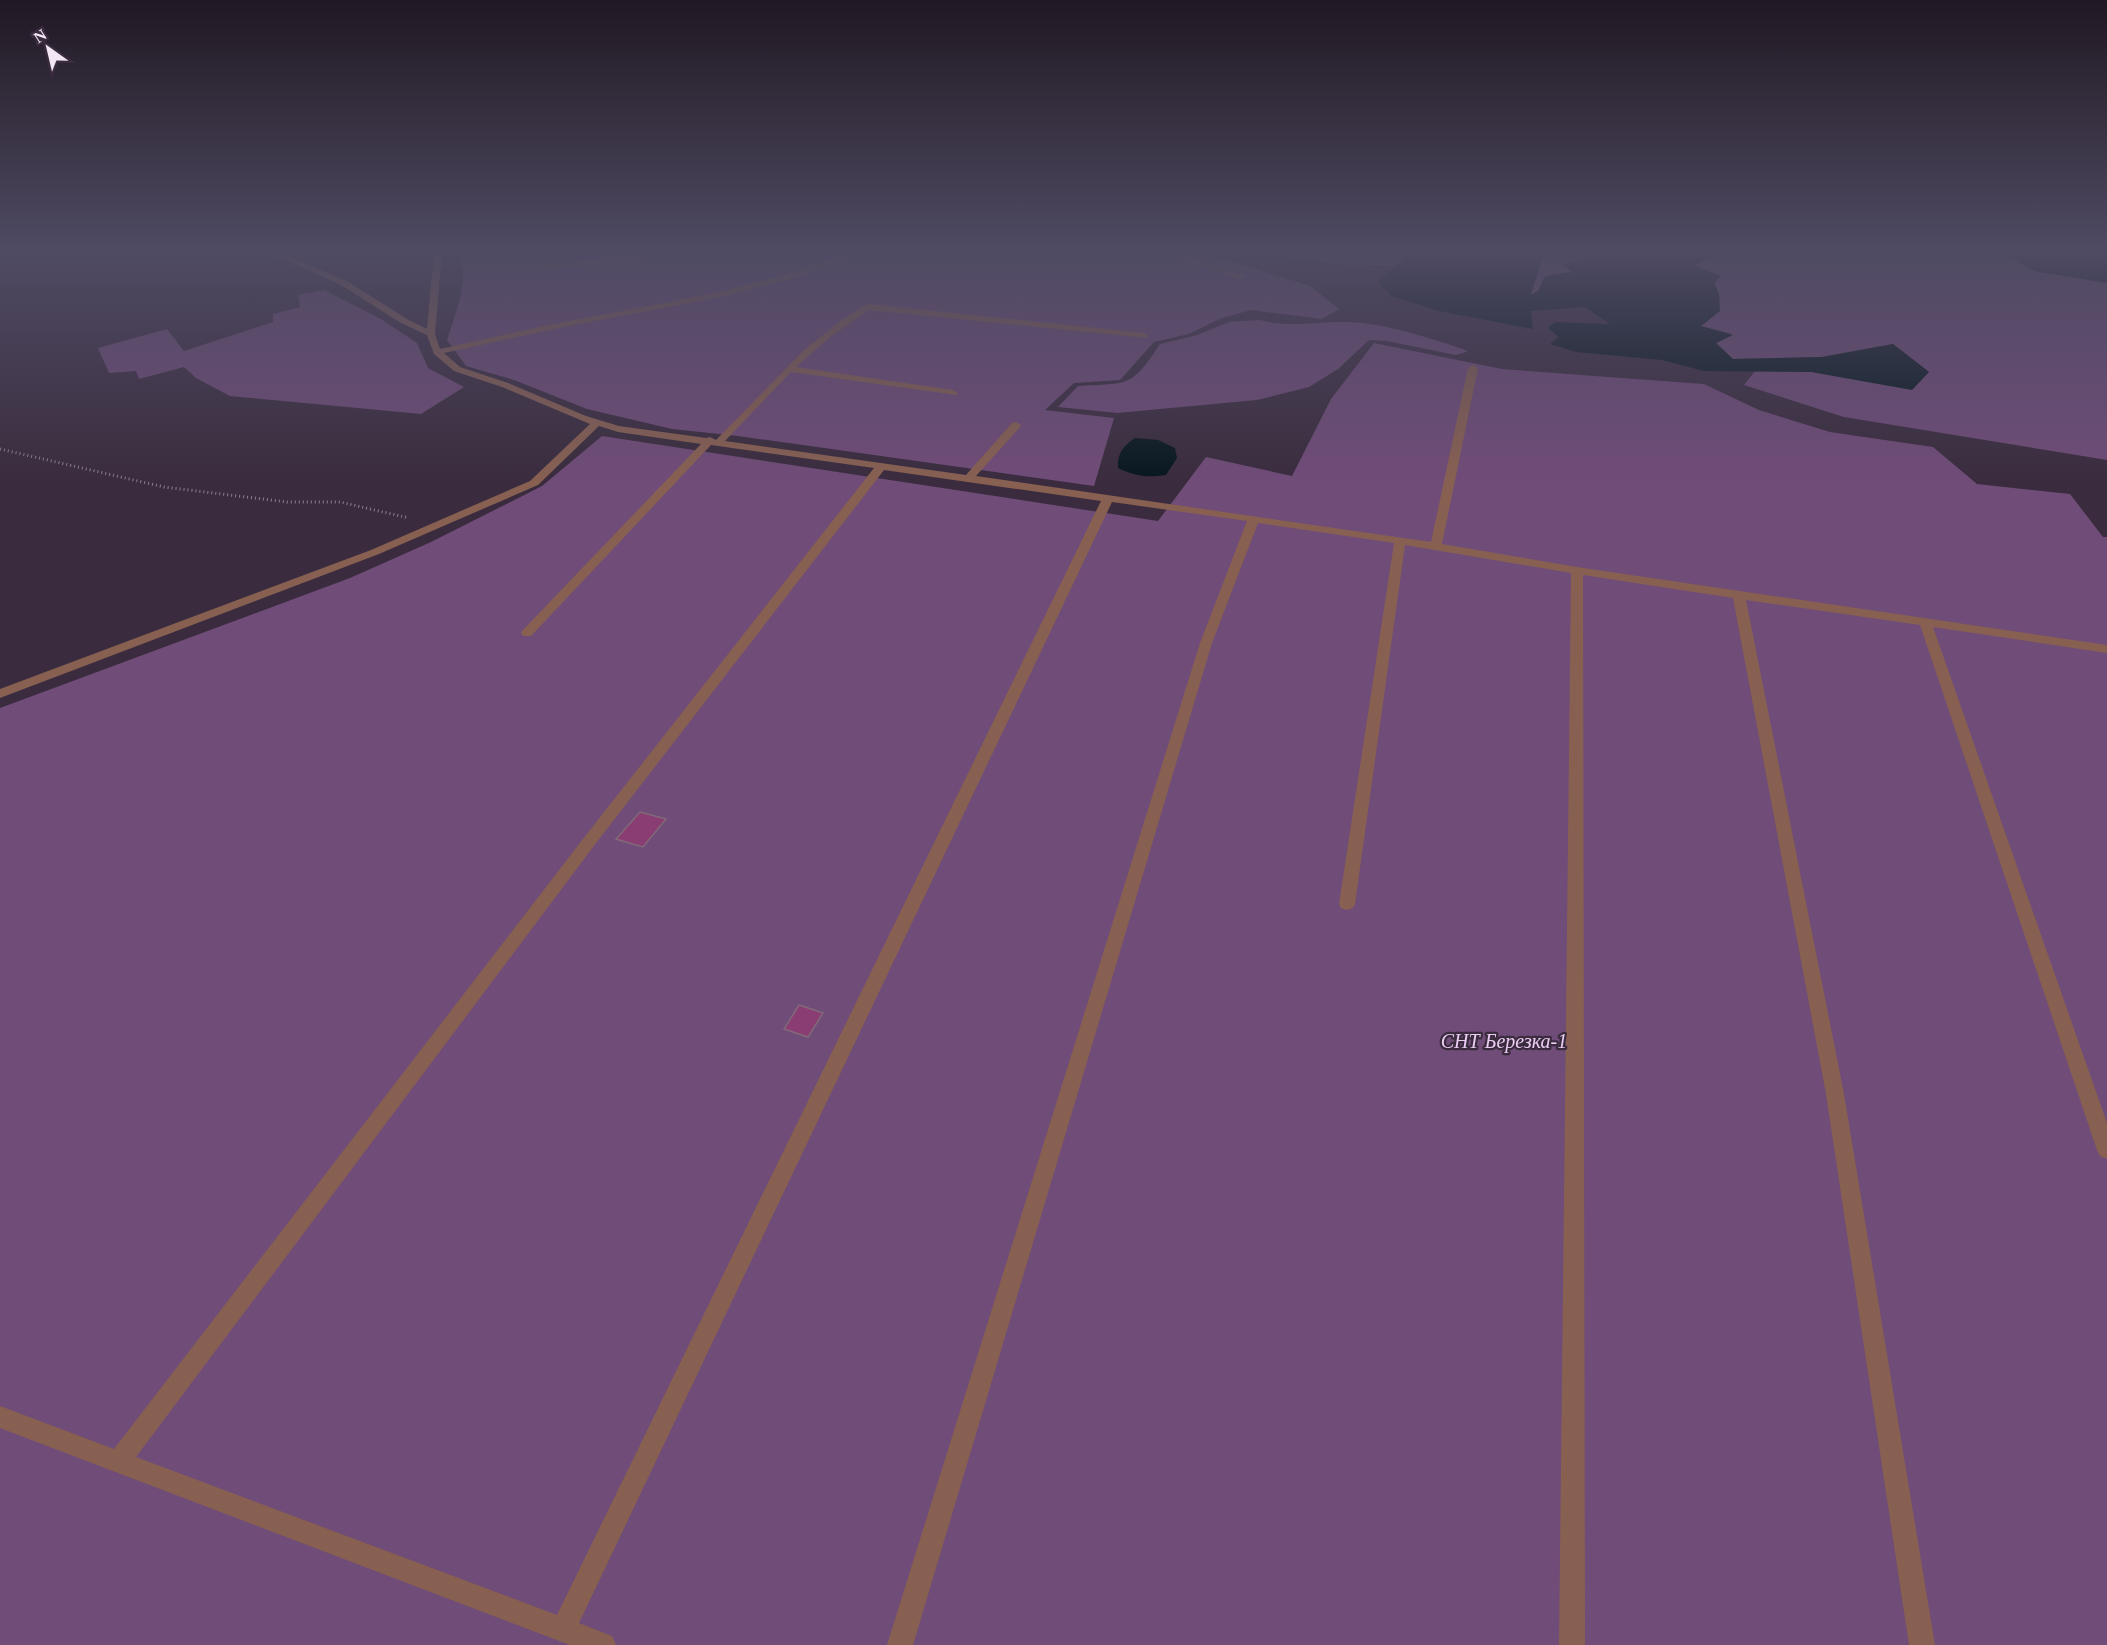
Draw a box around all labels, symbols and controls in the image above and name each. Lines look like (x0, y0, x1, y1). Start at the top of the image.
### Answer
north arrow (18, 18, 78, 78)
text: N (30, 25, 50, 46)
park label: СНТ Березка-1 (1441, 1030, 1567, 1053)

